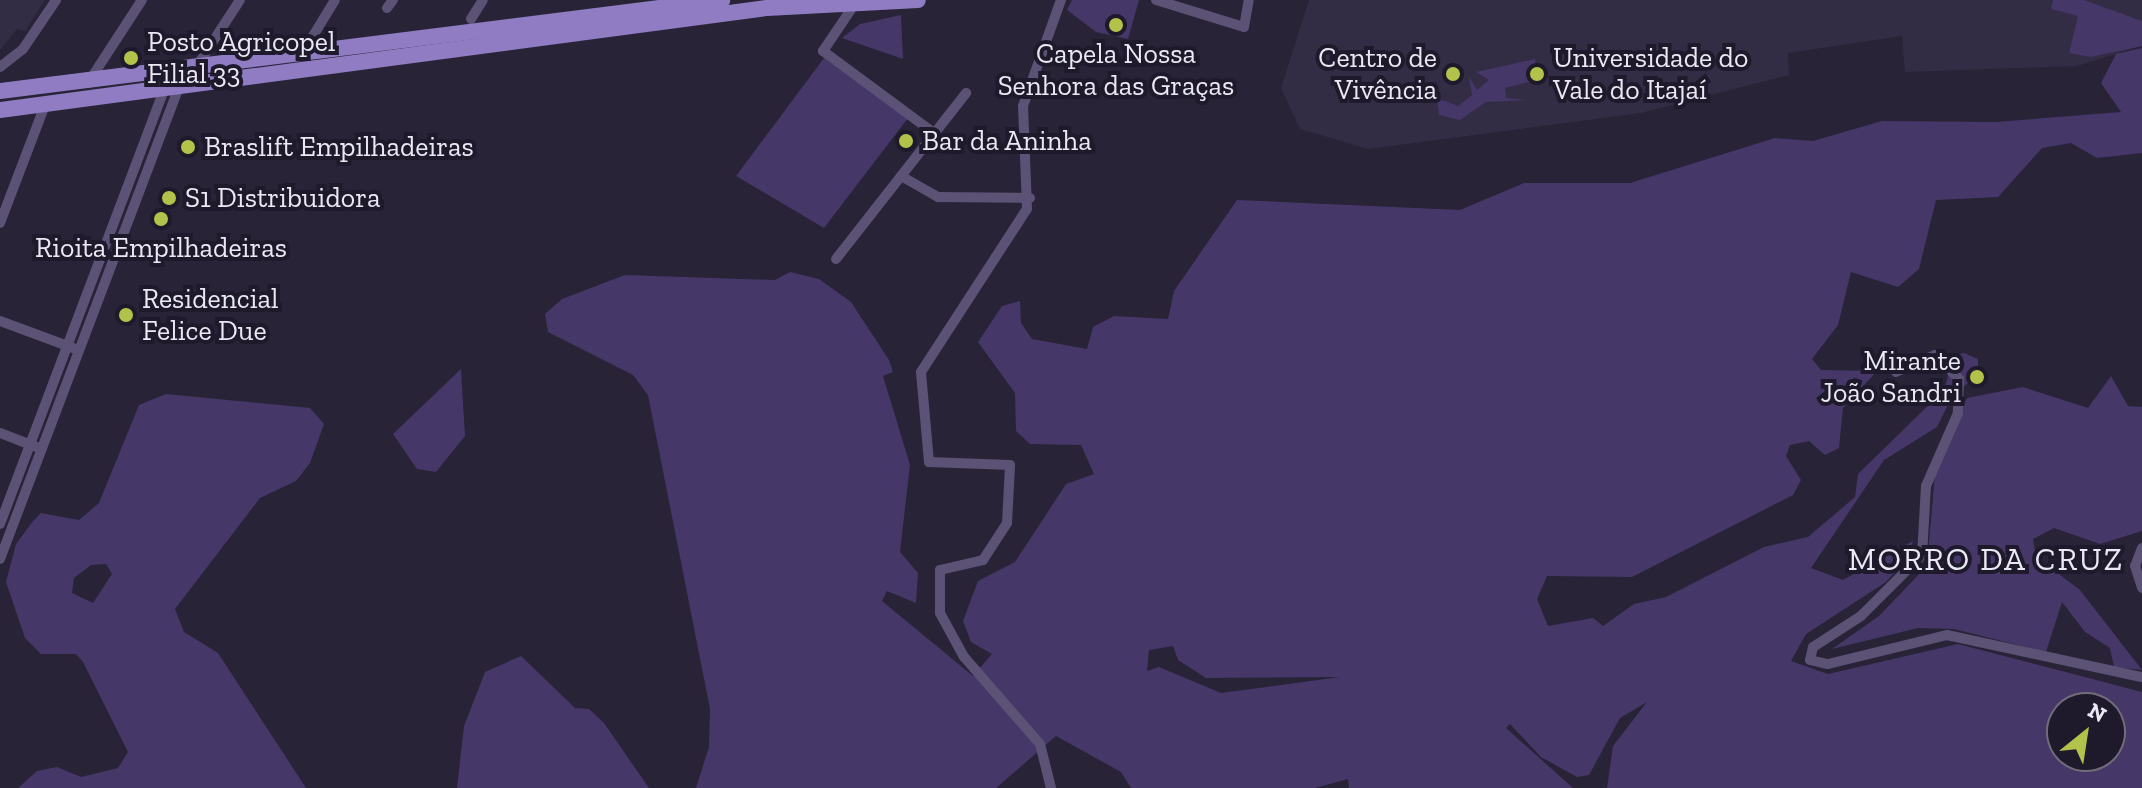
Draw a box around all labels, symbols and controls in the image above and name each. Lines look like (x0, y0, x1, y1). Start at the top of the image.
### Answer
marker: Capela Nossa Senhora das Graças (1107, 16, 1125, 34)
place label: Posto Agricopel Filial 33 (147, 25, 336, 91)
place label: Capela Nossa Senhora das Graças (998, 37, 1234, 103)
place label: Centro de Vivência (1318, 41, 1437, 107)
place label: Universidade do Vale do Itajaí (1553, 41, 1748, 107)
marker: Posto Agricopel Filial 33 (122, 49, 140, 67)
marker: Centro de Vivência (1444, 65, 1462, 83)
marker: Universidade do Vale do Itajaí (1528, 65, 1546, 83)
place label: Bar da Aninha (922, 124, 1093, 158)
place label: Braslift Empilhadeiras (204, 130, 474, 164)
marker: Bar da Aninha (897, 132, 915, 150)
marker: Braslift Empilhadeiras (179, 138, 197, 156)
place label: S1 Distribuidora (185, 181, 380, 215)
marker: S1 Distribuidora (160, 189, 178, 207)
marker: Rioita Empilhadeiras (152, 210, 170, 228)
place label: Rioita Empilhadeiras (35, 231, 287, 265)
place label: Residencial Felice Due (142, 282, 279, 348)
marker: Residencial Felice Due (117, 306, 135, 324)
place label: Mirante João Sandri (1821, 344, 1961, 410)
marker: Mirante João Sandri (1968, 368, 1986, 386)
district label: MORRO DA CRUZ (1847, 540, 2125, 578)
north arrow (2046, 692, 2126, 772)
text: N (2083, 697, 2111, 728)

